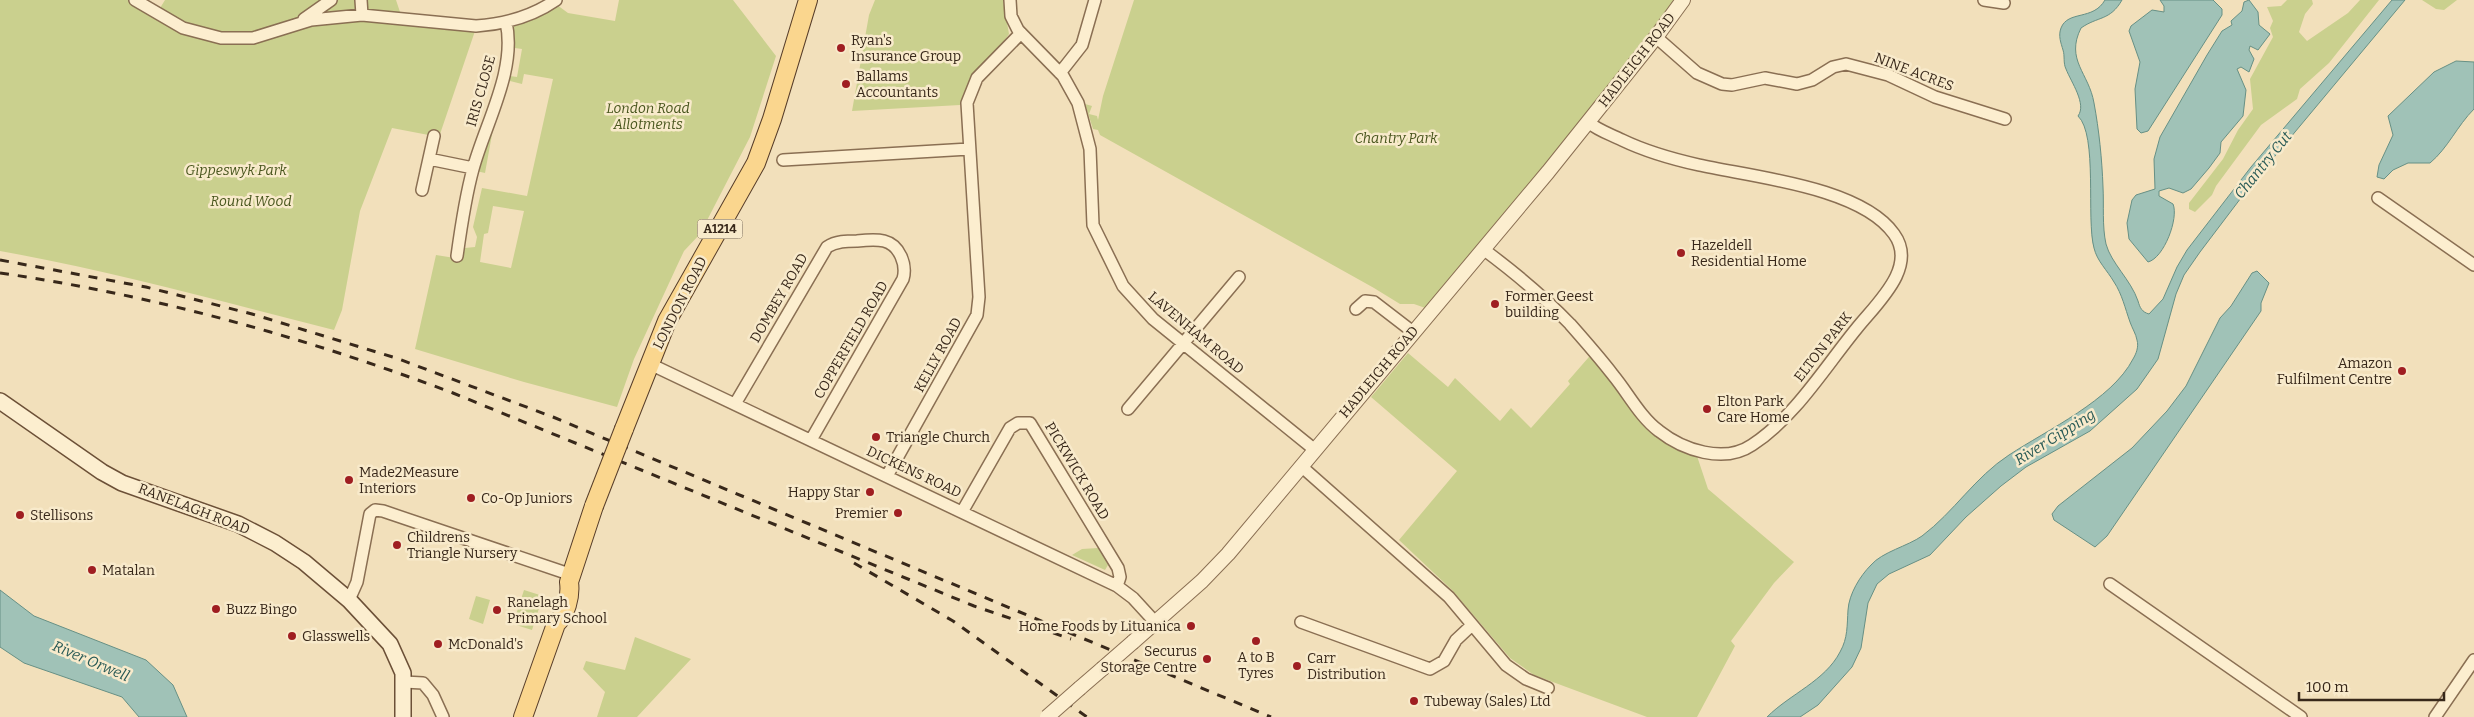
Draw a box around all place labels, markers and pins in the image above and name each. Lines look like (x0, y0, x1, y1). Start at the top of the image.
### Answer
place label: Ryan's Insurance Group (851, 32, 961, 65)
marker: Ryan's Insurance Group (835, 42, 847, 54)
place label: Ballams Accountants (856, 68, 938, 101)
marker: Ballams Accountants (840, 78, 852, 90)
place label: Hazeldell Residential Home (1691, 237, 1807, 270)
marker: Hazeldell Residential Home (1675, 247, 1687, 259)
place label: Former Geest building (1505, 288, 1594, 321)
marker: Former Geest building (1489, 298, 1501, 310)
place label: Amazon Fulfilment Centre (2277, 355, 2392, 388)
marker: Amazon Fulfilment Centre (2396, 365, 2408, 377)
place label: Elton Park Care Home (1717, 393, 1790, 426)
marker: Elton Park Care Home (1701, 403, 1713, 415)
place label: Triangle Church (886, 429, 990, 446)
marker: Triangle Church (870, 431, 882, 443)
place label: Made2Measure Interiors (359, 464, 459, 497)
marker: Made2Measure Interiors (343, 474, 355, 486)
place label: Happy Star (788, 484, 860, 501)
marker: Happy Star (864, 486, 876, 498)
place label: Co-Op Juniors (481, 490, 572, 507)
marker: Co-Op Juniors (465, 492, 477, 504)
place label: Premier (835, 505, 888, 522)
place label: Stellisons (30, 507, 93, 524)
marker: Premier (892, 507, 904, 519)
marker: Stellisons (14, 509, 26, 521)
place label: Childrens Triangle Nursery (407, 529, 518, 562)
marker: Childrens Triangle Nursery (391, 539, 403, 551)
place label: Matalan (102, 562, 155, 579)
marker: Matalan (86, 564, 98, 576)
place label: Ranelagh Primary School (507, 594, 607, 627)
place label: Buzz Bingo (226, 601, 297, 618)
marker: Buzz Bingo (210, 603, 222, 615)
marker: Ranelagh Primary School (491, 604, 503, 616)
place label: Home Foods by Lituanica (1018, 618, 1181, 635)
marker: Home Foods by Lituanica (1185, 620, 1197, 632)
place label: Glasswells (302, 628, 370, 645)
marker: Glasswells (286, 630, 298, 642)
marker: A to B Tyres (1250, 635, 1262, 647)
place label: McDonald's (448, 636, 523, 653)
marker: McDonald's (432, 638, 444, 650)
place label: Securus Storage Centre (1101, 643, 1197, 676)
place label: A to B Tyres (1237, 649, 1275, 682)
place label: Carr Distribution (1307, 650, 1386, 683)
marker: Securus Storage Centre (1201, 653, 1213, 665)
marker: Carr Distribution (1291, 660, 1303, 672)
place label: Tubeway (Sales) Ltd (1424, 693, 1551, 710)
marker: Tubeway (Sales) Ltd (1408, 695, 1420, 707)

